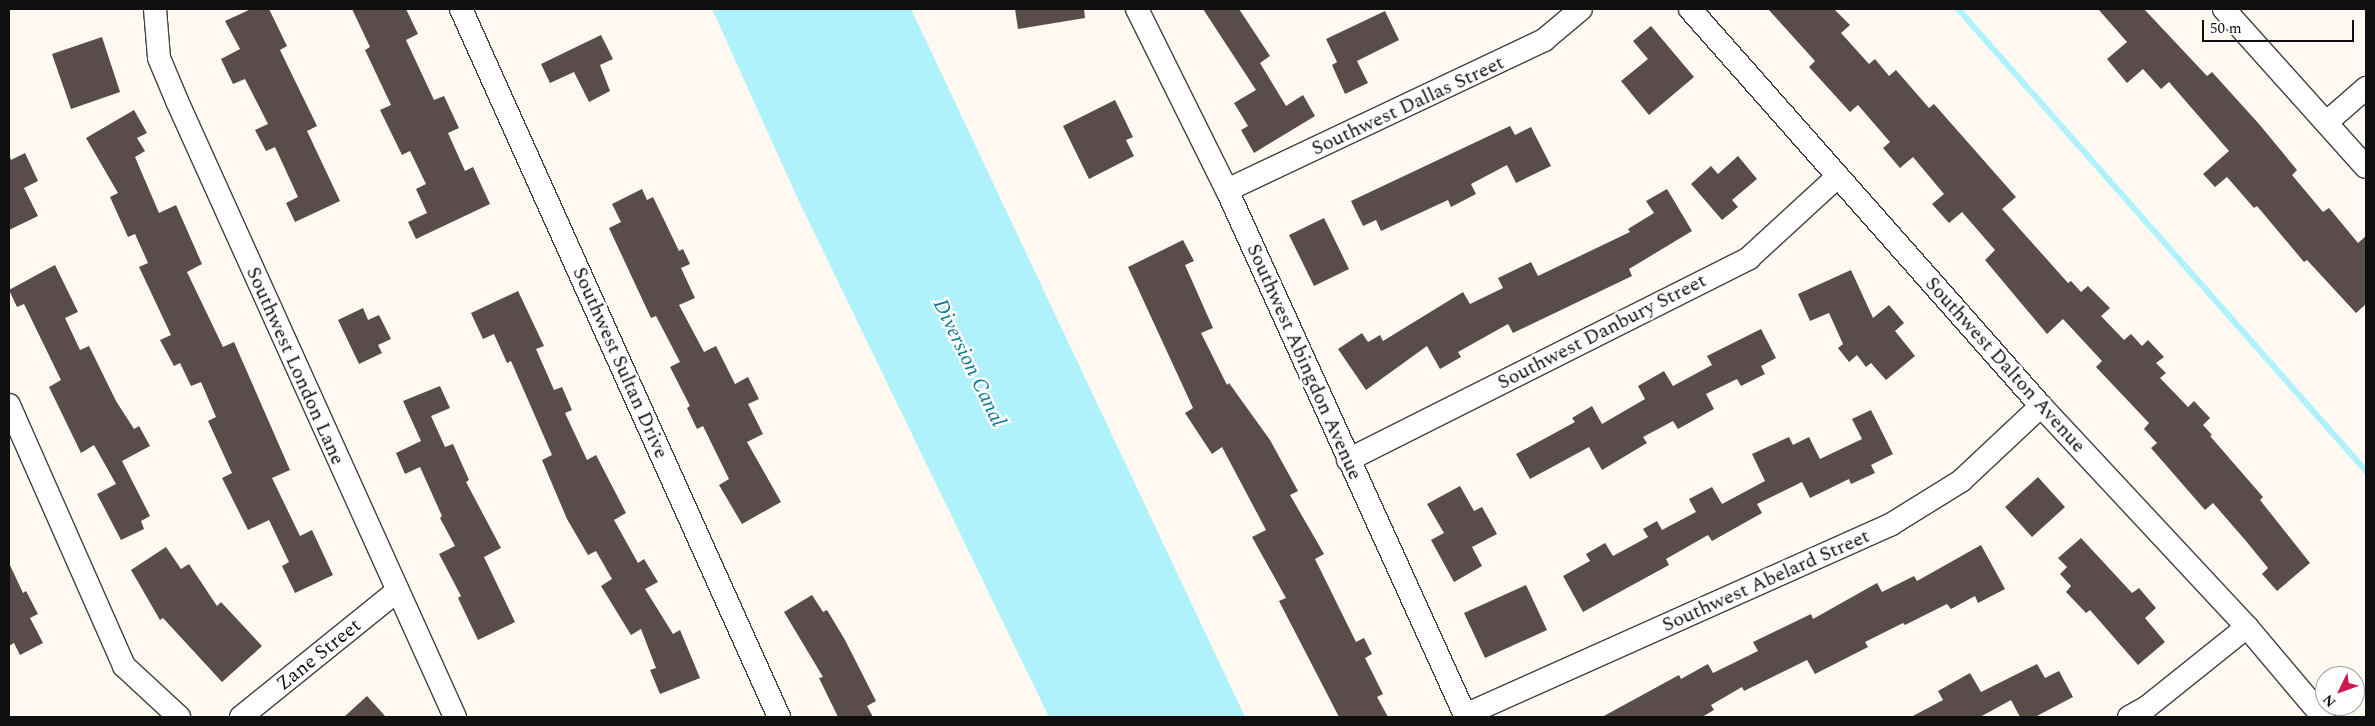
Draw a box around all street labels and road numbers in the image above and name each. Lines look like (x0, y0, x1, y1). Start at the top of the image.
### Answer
street label: Southwest Dallas Street (1308, 51, 1508, 161)
street label: Southwest Abingdon Avenue (1241, 240, 1367, 484)
street label: Southwest London Lane (240, 263, 350, 469)
street label: Southwest Sultan Drive (567, 264, 673, 462)
street label: Southwest Danbury Street (1494, 269, 1710, 395)
street label: Southwest Dalton Avenue (1920, 272, 2090, 458)
street label: Southwest Abelard Street (1659, 524, 1873, 638)
street label: Zane Street (272, 614, 366, 696)

